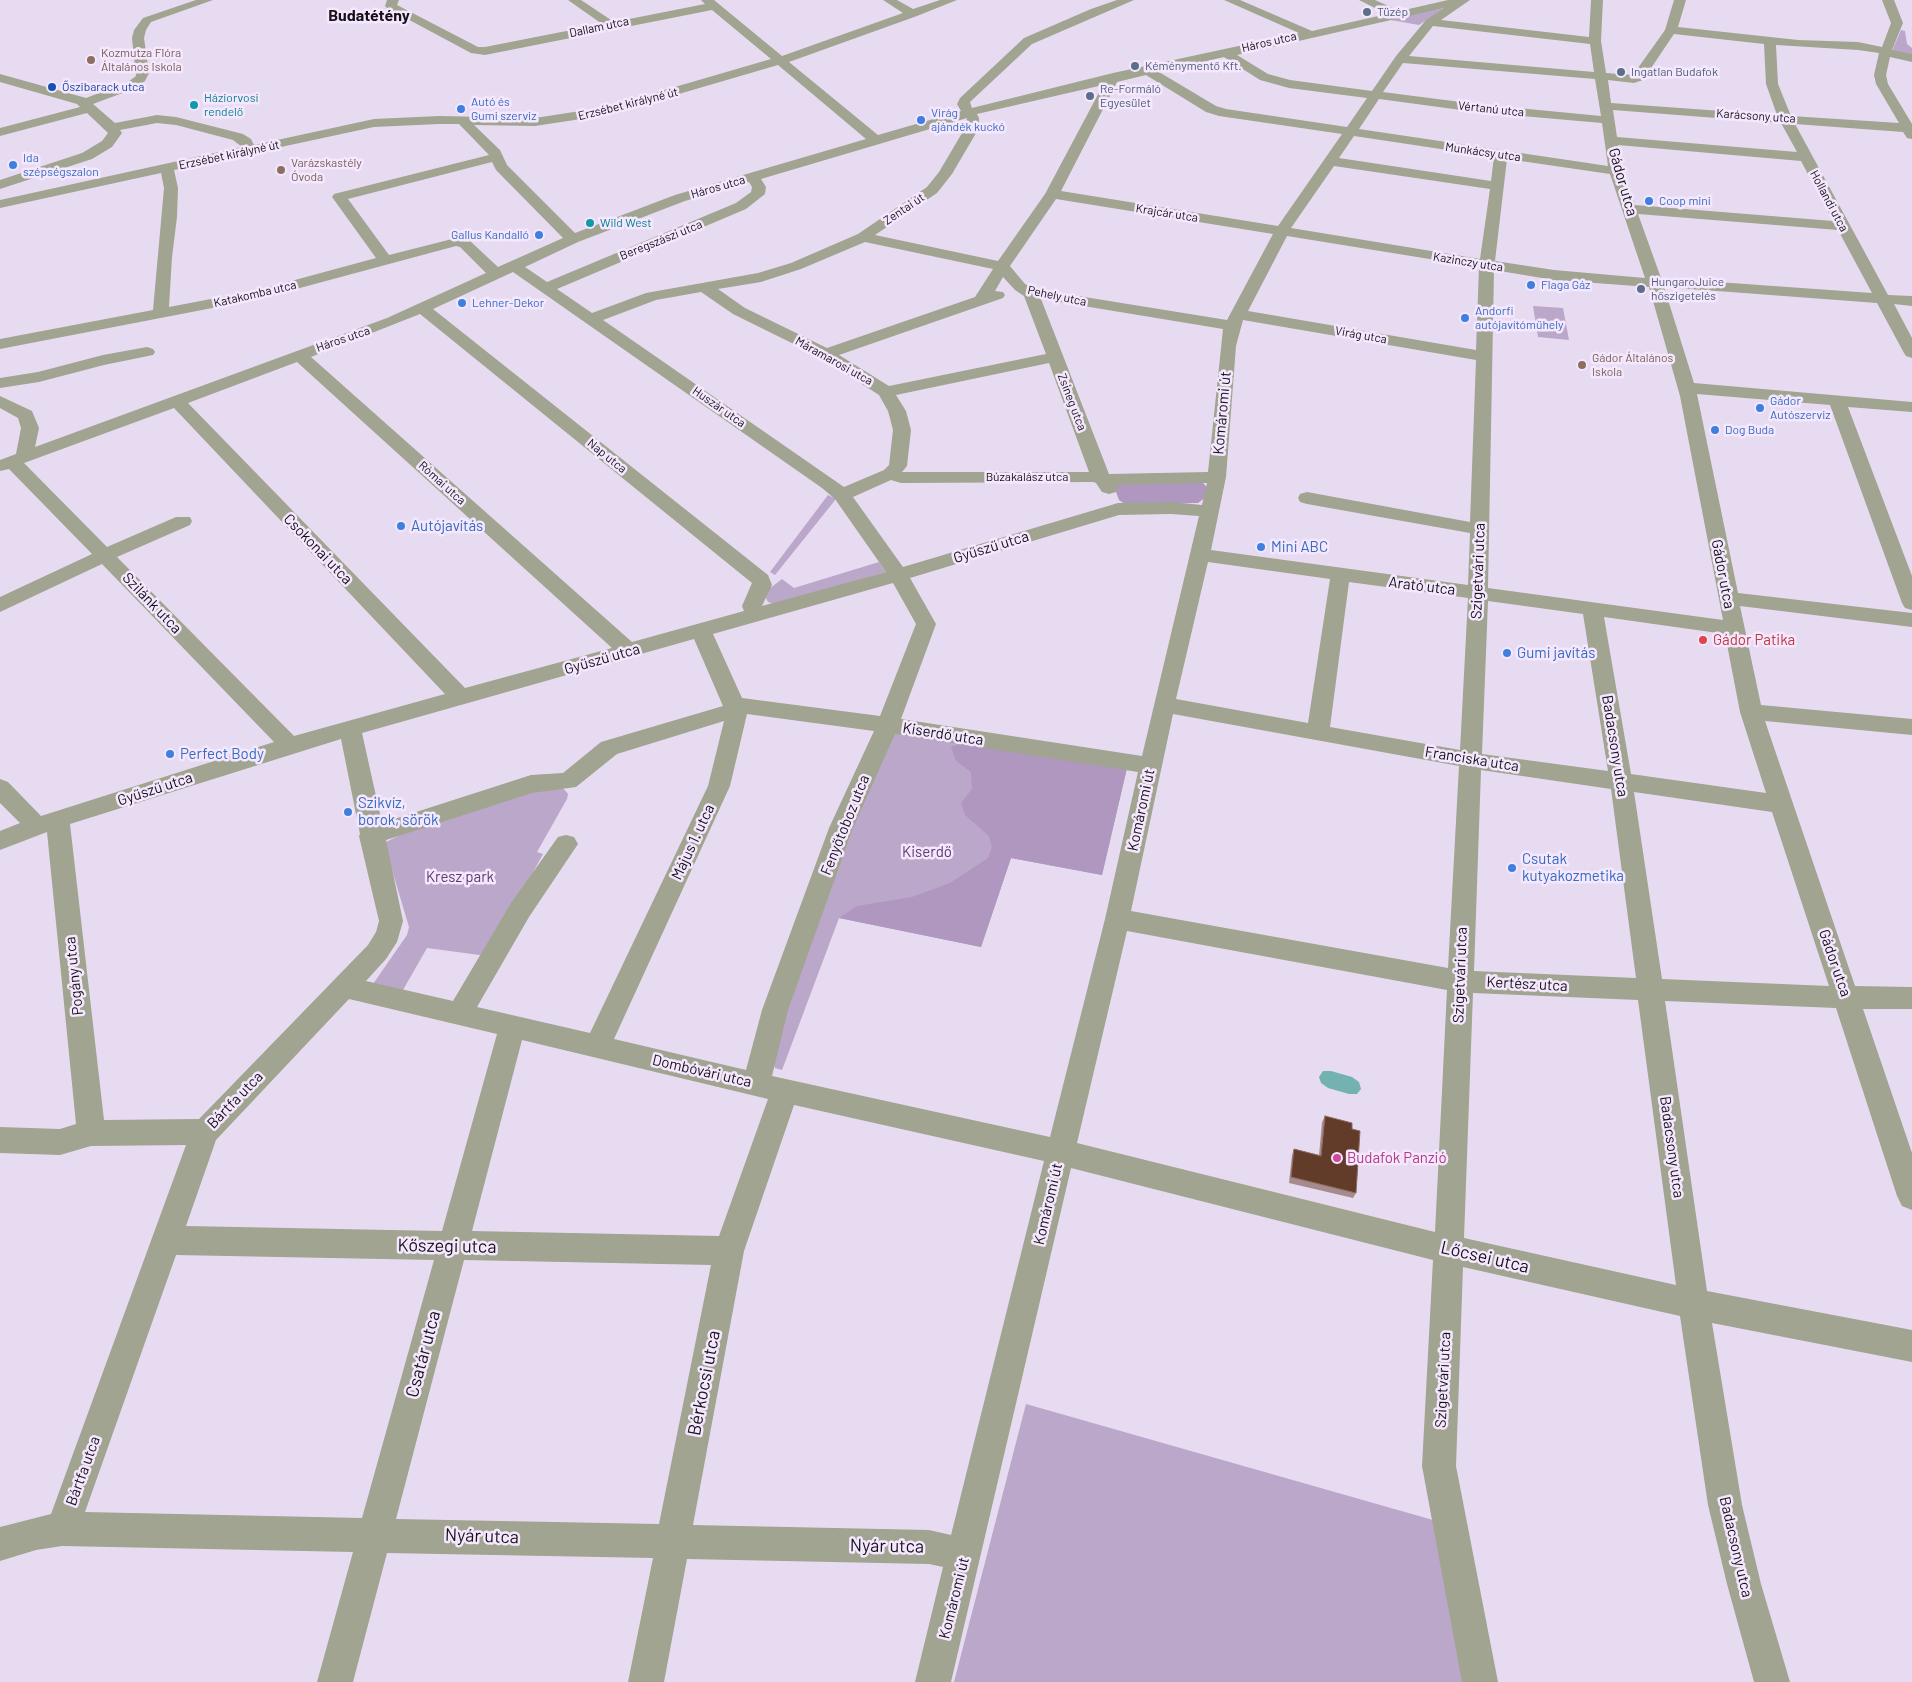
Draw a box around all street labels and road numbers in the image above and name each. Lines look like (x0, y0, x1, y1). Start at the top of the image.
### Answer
street label: Dallam utca (568, 14, 630, 40)
street label: Háros utca (1240, 29, 1298, 55)
street label: Erzsébet királyné út (576, 85, 680, 123)
street label: Vértanú utca (1457, 98, 1525, 120)
street label: Karácsony utca (1716, 106, 1796, 126)
street label: Erzsébet királyné út (177, 137, 281, 173)
street label: Munkácsy utca (1444, 140, 1522, 164)
street label: Gádor utca (1605, 146, 1641, 218)
street label: Hollandi utca (1807, 168, 1851, 234)
street label: Háros utca (689, 172, 747, 202)
street label: Zentai út (881, 190, 927, 228)
street label: Krajcár utca (1135, 201, 1199, 225)
street label: Beregszászi utca (618, 217, 704, 263)
street label: Kazinczy utca (1432, 249, 1504, 275)
street label: Katakomba utca (212, 278, 298, 310)
street label: Pehely utca (1026, 283, 1088, 309)
street label: Háros utca (314, 323, 372, 355)
street label: Virág utca (1334, 323, 1388, 347)
street label: Máramarosi utca (793, 334, 875, 388)
street label: Zsineg utca (1055, 371, 1089, 433)
street label: Komáromi út (1209, 371, 1235, 455)
street label: Huszár utca (690, 384, 748, 430)
street label: Nap utca (584, 436, 630, 476)
street label: Római utca (416, 458, 468, 508)
street label: Búzakalász utca (986, 470, 1068, 484)
street label: Csokonai utca (280, 510, 356, 588)
street label: Szigetvári utca (1467, 523, 1489, 619)
street label: Gyűszű utca (951, 527, 1031, 567)
street label: Gádor utca (1707, 538, 1739, 610)
street label: Szilánk utca (119, 569, 185, 637)
street label: Arató utca (1388, 573, 1456, 599)
street label: Gyűszű utca (562, 640, 642, 678)
street label: Badacsony utca (1598, 694, 1632, 798)
street label: Kiserdő utca (901, 719, 985, 749)
street label: Franciska utca (1424, 743, 1520, 775)
street label: Komáromi út (1124, 767, 1158, 853)
street label: Gyűszű utca (115, 768, 195, 810)
street label: Fenyőtoboz utca (817, 772, 873, 878)
street label: Május 1. utca (668, 801, 718, 883)
street label: Szigetvári utca (1449, 927, 1471, 1023)
street label: Gádor utca (1815, 927, 1855, 999)
street label: Pogány utca (61, 936, 87, 1016)
street label: Kertész utca (1486, 973, 1568, 995)
street label: Dombóvári utca (651, 1051, 753, 1091)
street label: Bártfa utca (203, 1068, 267, 1132)
street label: Badacsony utca (1656, 1095, 1688, 1199)
street label: Komáromi út (1030, 1161, 1066, 1247)
street label: Kőszegi utca (397, 1234, 497, 1258)
street label: Lőcsei utca (1439, 1236, 1531, 1278)
street label: Csatár utca (401, 1308, 445, 1400)
street label: Bérkocsi utca (683, 1329, 725, 1437)
street label: Szigetvári utca (1431, 1331, 1455, 1429)
street label: Bártfa utca (62, 1434, 104, 1508)
street label: Badacsony utca (1716, 1495, 1756, 1599)
street label: Nyár utca (445, 1524, 519, 1548)
street label: Nyár utca (850, 1535, 924, 1557)
street label: Komáromi út (935, 1555, 973, 1641)

